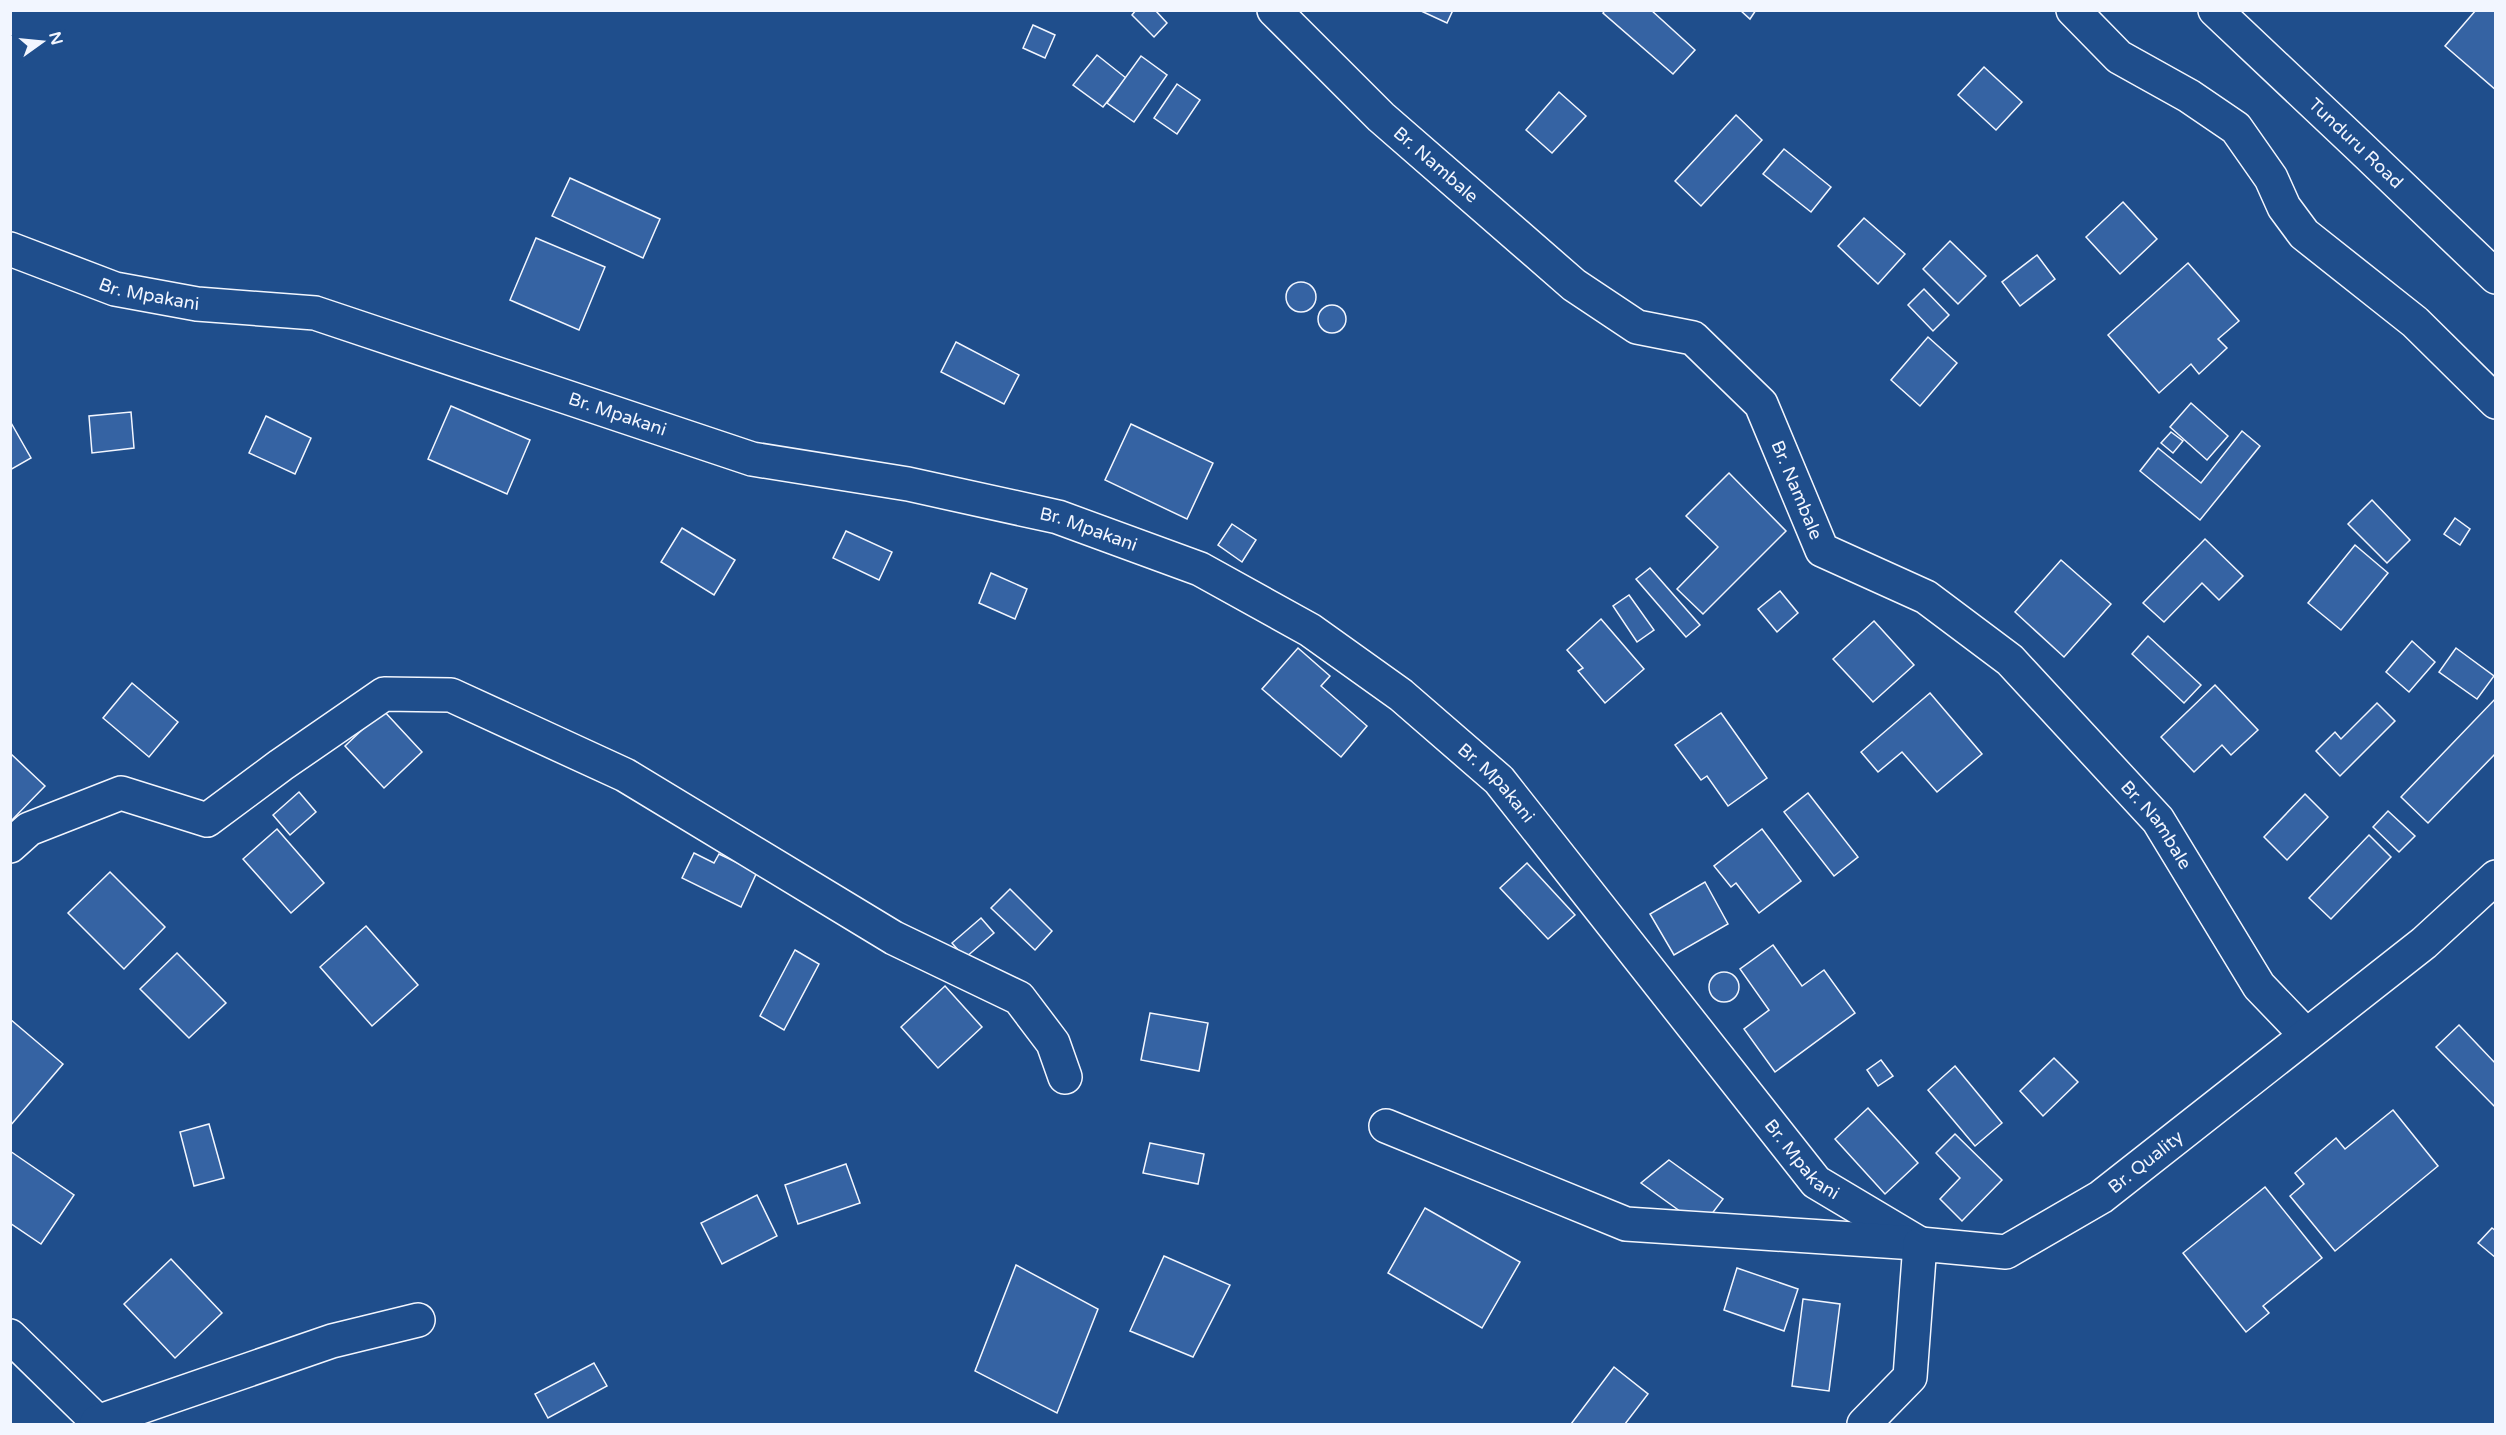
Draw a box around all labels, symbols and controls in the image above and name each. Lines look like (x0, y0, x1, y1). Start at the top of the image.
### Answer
north arrow (12, 12, 72, 72)
text: N (44, 30, 67, 47)
street label: Tunduru Road (2304, 93, 2408, 193)
street label: Br. Nambale (1389, 122, 1483, 208)
street label: Br. Mpakani (96, 273, 200, 315)
street label: Br. Mpakani (566, 387, 669, 441)
street label: Br. Nambale (1766, 437, 1827, 543)
street label: Br. Mpakani (1038, 502, 1140, 556)
street label: Br. Mpakani (1453, 738, 1539, 827)
street label: Br. Nambale (2116, 776, 2196, 873)
street label: Br. Mpakani (1760, 1115, 1843, 1204)
street label: Br. Quality (2104, 1126, 2188, 1198)

